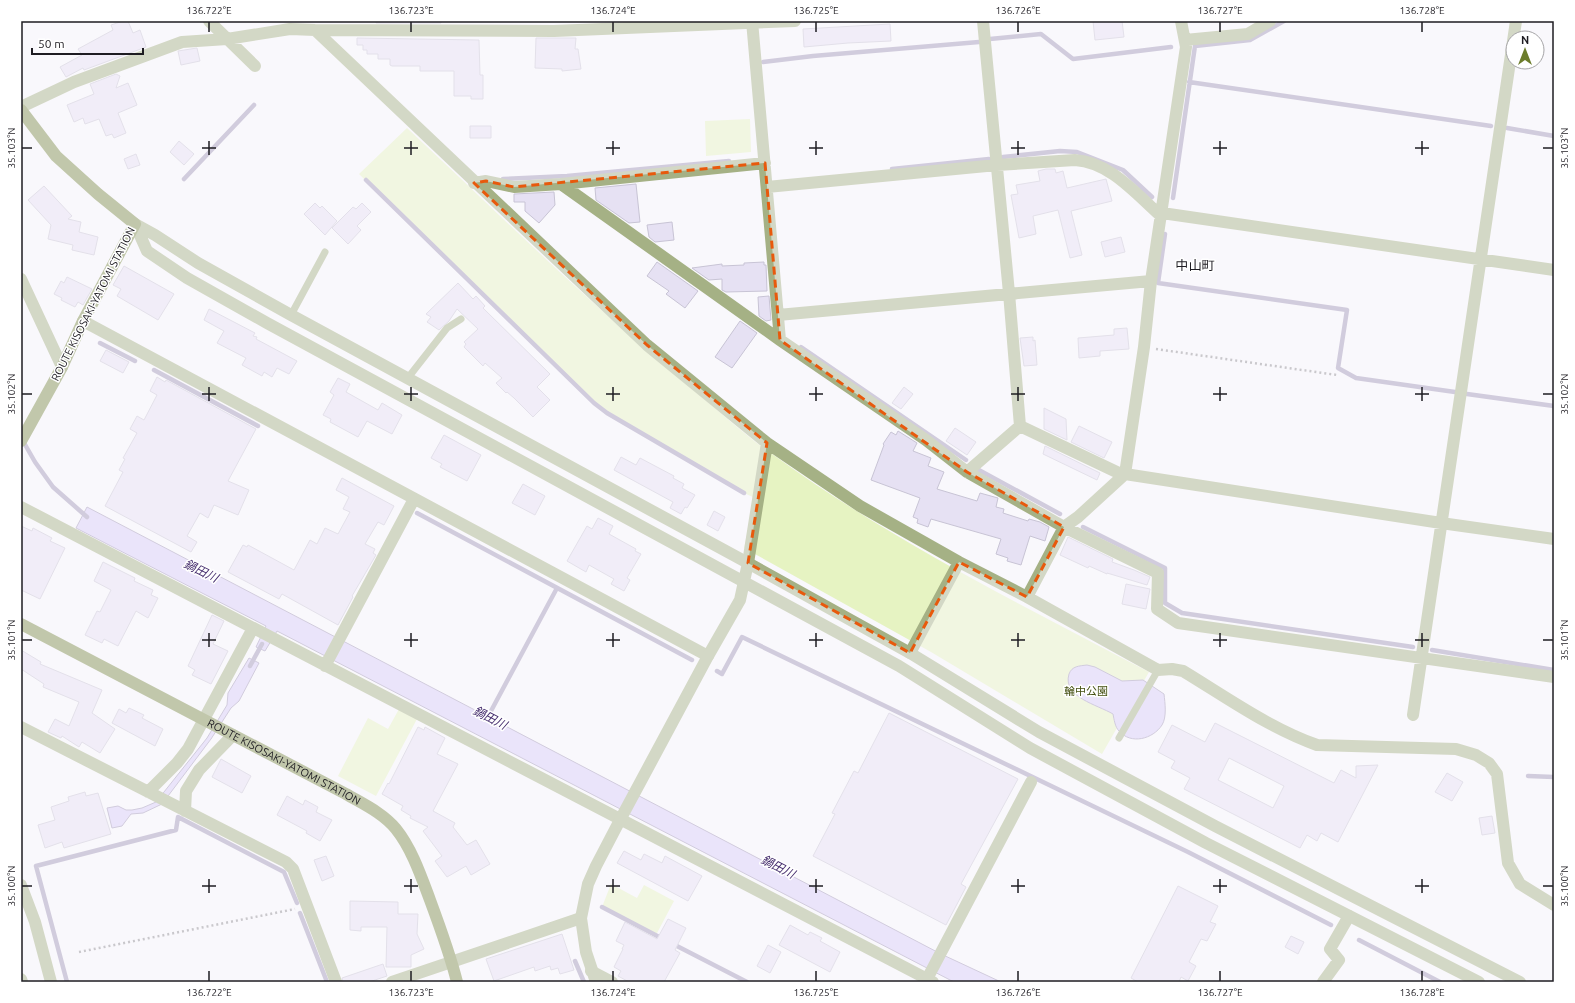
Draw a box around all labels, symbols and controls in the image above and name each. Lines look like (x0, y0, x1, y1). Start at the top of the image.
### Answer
text: 136.722°E (186, 5, 232, 16)
text: 136.723°E (388, 5, 434, 16)
text: 136.724°E (590, 5, 636, 16)
text: 136.725°E (793, 5, 839, 16)
text: 136.726°E (995, 5, 1041, 16)
text: 136.727°E (1197, 5, 1243, 16)
text: 136.728°E (1399, 5, 1445, 16)
scale bar (32, 30, 143, 56)
north arrow (1505, 30, 1545, 70)
text: N (1521, 34, 1529, 46)
text: 50 m (38, 37, 65, 50)
text: 35.103°N (6, 127, 17, 169)
text: 35.103°N (1559, 127, 1570, 169)
street label: ROUTE KISOSAKI-YATOMI STATION (49, 225, 137, 383)
district label: 中山町 (1175, 258, 1215, 272)
text: 35.102°N (6, 373, 17, 415)
text: 35.102°N (1559, 373, 1570, 415)
water label: 鍋田川 (182, 557, 222, 585)
text: 35.101°N (6, 619, 17, 661)
text: 35.101°N (1559, 619, 1570, 661)
park label: 輪中公園 (1064, 685, 1108, 697)
water label: 鍋田川 (471, 704, 511, 732)
street label: ROUTE KISOSAKI-YATOMI STATION (205, 717, 363, 807)
water label: 鍋田川 (759, 853, 799, 881)
text: 35.100°N (6, 865, 17, 907)
text: 35.100°N (1559, 865, 1570, 907)
text: 136.722°E (186, 987, 232, 998)
text: 136.723°E (388, 987, 434, 998)
text: 136.724°E (590, 987, 636, 998)
text: 136.725°E (793, 987, 839, 998)
text: 136.726°E (995, 987, 1041, 998)
text: 136.727°E (1197, 987, 1243, 998)
text: 136.728°E (1399, 987, 1445, 998)

